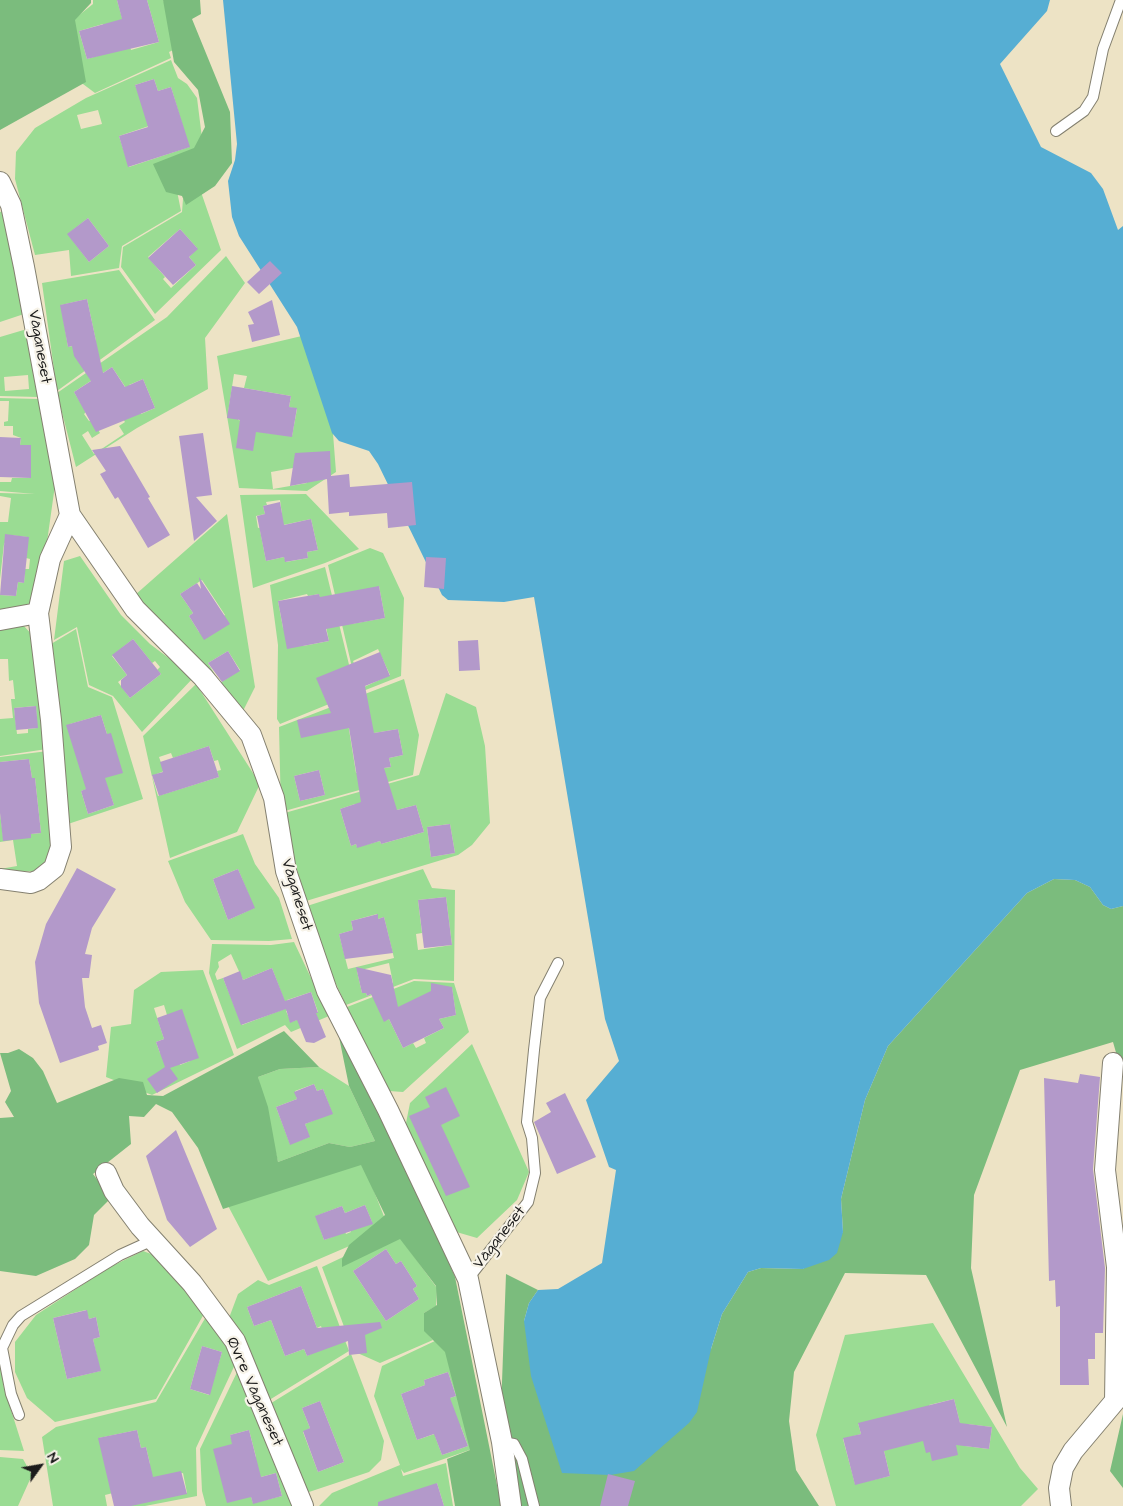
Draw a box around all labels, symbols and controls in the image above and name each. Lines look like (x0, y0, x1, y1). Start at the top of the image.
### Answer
street label: Våganeset (23, 309, 55, 385)
street label: Våganeset (276, 857, 316, 933)
street label: Våganeset (470, 1203, 530, 1273)
street label: Øvre Våganeset (221, 1335, 287, 1449)
north arrow (15, 1441, 65, 1491)
text: N (42, 1449, 64, 1467)

